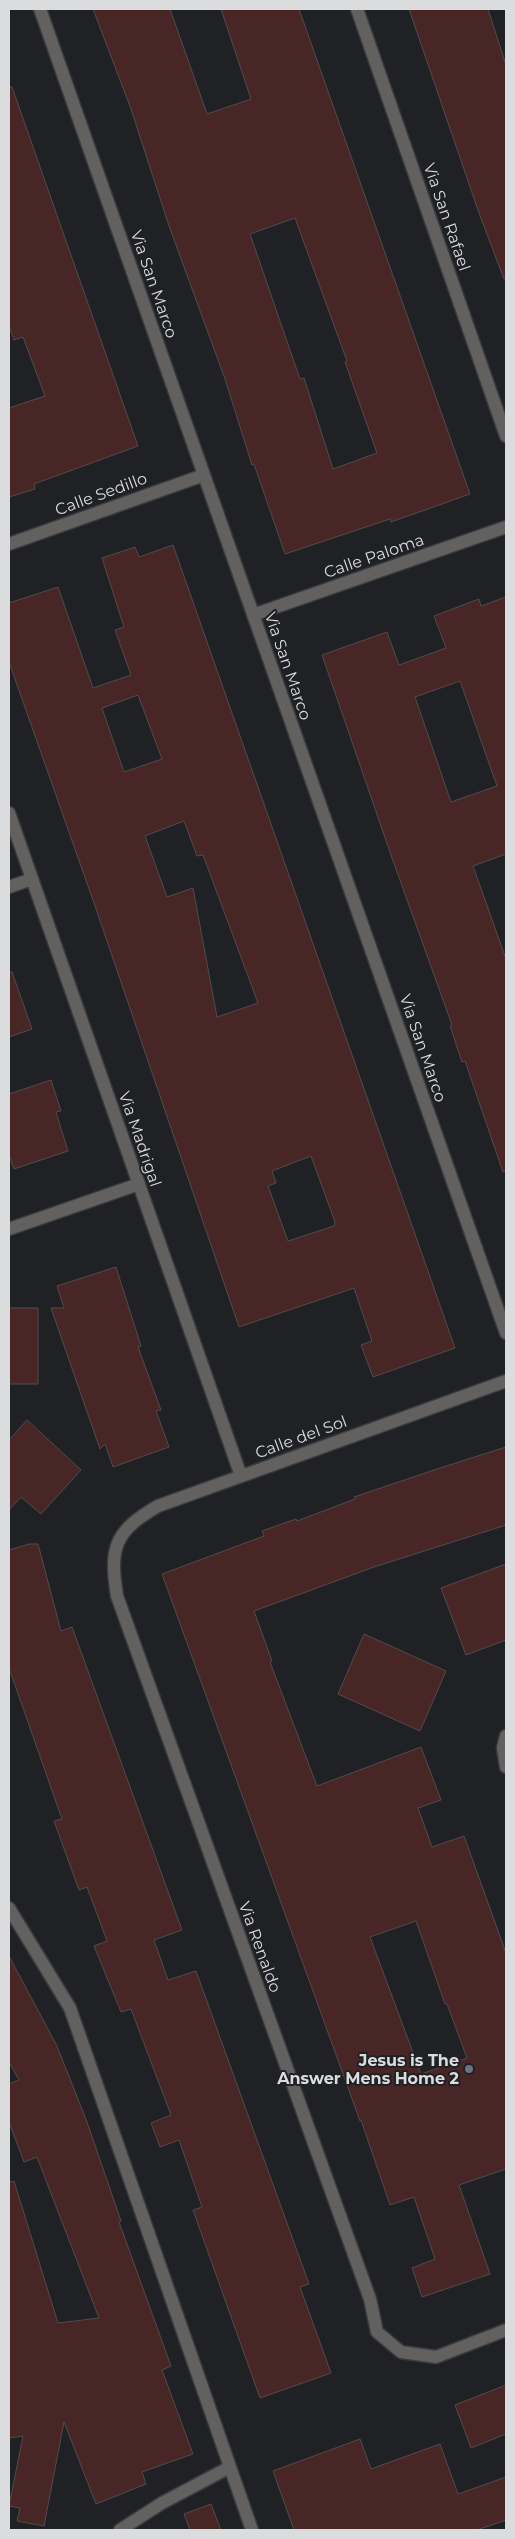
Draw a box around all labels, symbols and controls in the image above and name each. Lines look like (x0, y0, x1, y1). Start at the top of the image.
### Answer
street label: Via San Rafael (420, 161, 474, 273)
street label: Via San Marco (127, 228, 181, 340)
street label: Calle Sedillo (52, 469, 150, 519)
street label: Calle Paloma (321, 530, 427, 582)
street label: Via San Marco (261, 610, 315, 722)
street label: Via San Marco (396, 992, 450, 1104)
street label: Via Madrigal (115, 1089, 165, 1189)
street label: Calle del Sol (252, 1412, 350, 1462)
street label: Via Renaldo (235, 1899, 285, 1995)
place label: Jesus is The Answer Mens Home 2 (276, 2051, 459, 2088)
marker: Jesus is The Answer Mens Home 2 (463, 2063, 475, 2075)

